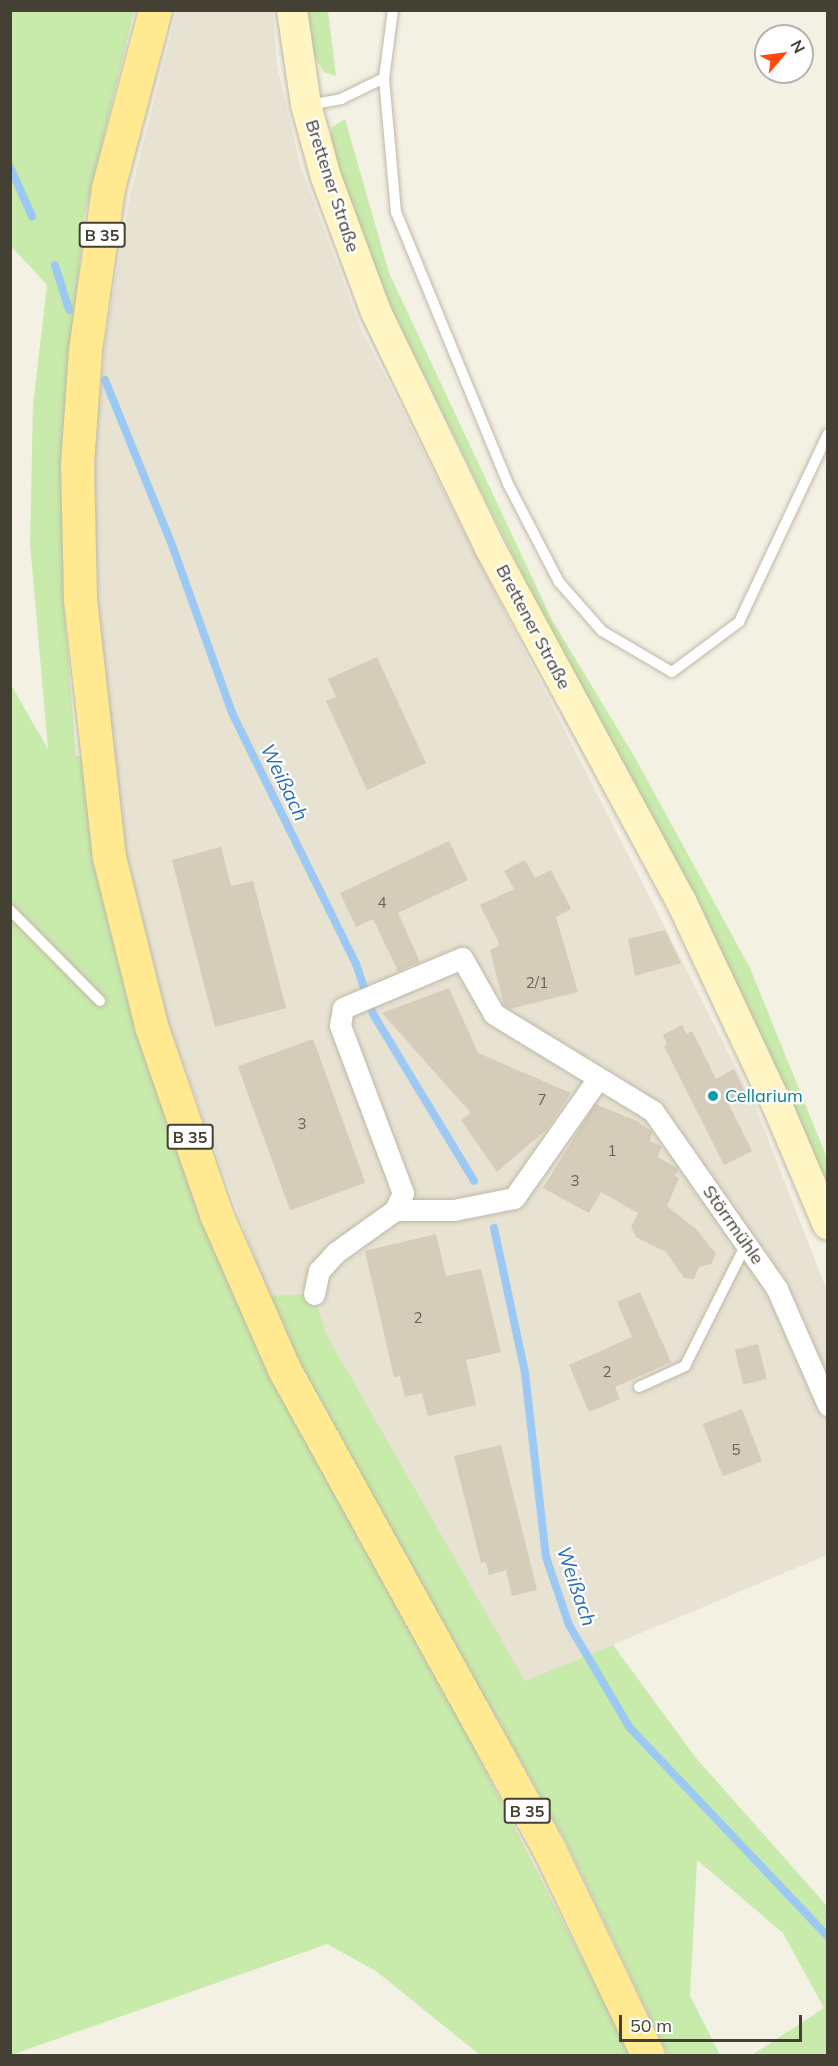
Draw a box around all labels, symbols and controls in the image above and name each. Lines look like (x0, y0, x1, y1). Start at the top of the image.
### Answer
north arrow (754, 24, 814, 84)
text: N (786, 36, 810, 57)
street label: Brettener Straße (300, 117, 364, 255)
road number: B 35 (78, 222, 126, 248)
street label: Brettener Straße (491, 561, 575, 693)
water label: Weißach (256, 739, 314, 825)
house number: 4 (378, 894, 386, 912)
house number: 2/1 (526, 974, 548, 992)
place label: Cellarium (725, 1085, 803, 1107)
marker: Cellarium (706, 1089, 720, 1103)
house number: 7 (538, 1091, 546, 1109)
house number: 3 (298, 1115, 306, 1133)
road number: B 35 (166, 1124, 214, 1150)
house number: 1 (608, 1142, 616, 1160)
house number: 3 (571, 1172, 579, 1190)
street label: Störrmühle (698, 1181, 768, 1269)
house number: 2 (414, 1309, 422, 1327)
house number: 2 (603, 1363, 611, 1381)
house number: 5 (732, 1441, 740, 1459)
water label: Weißach (552, 1543, 602, 1629)
road number: B 35 (503, 1798, 551, 1824)
scale bar (622, 2003, 805, 2041)
text: 50 m (630, 2014, 672, 2037)

